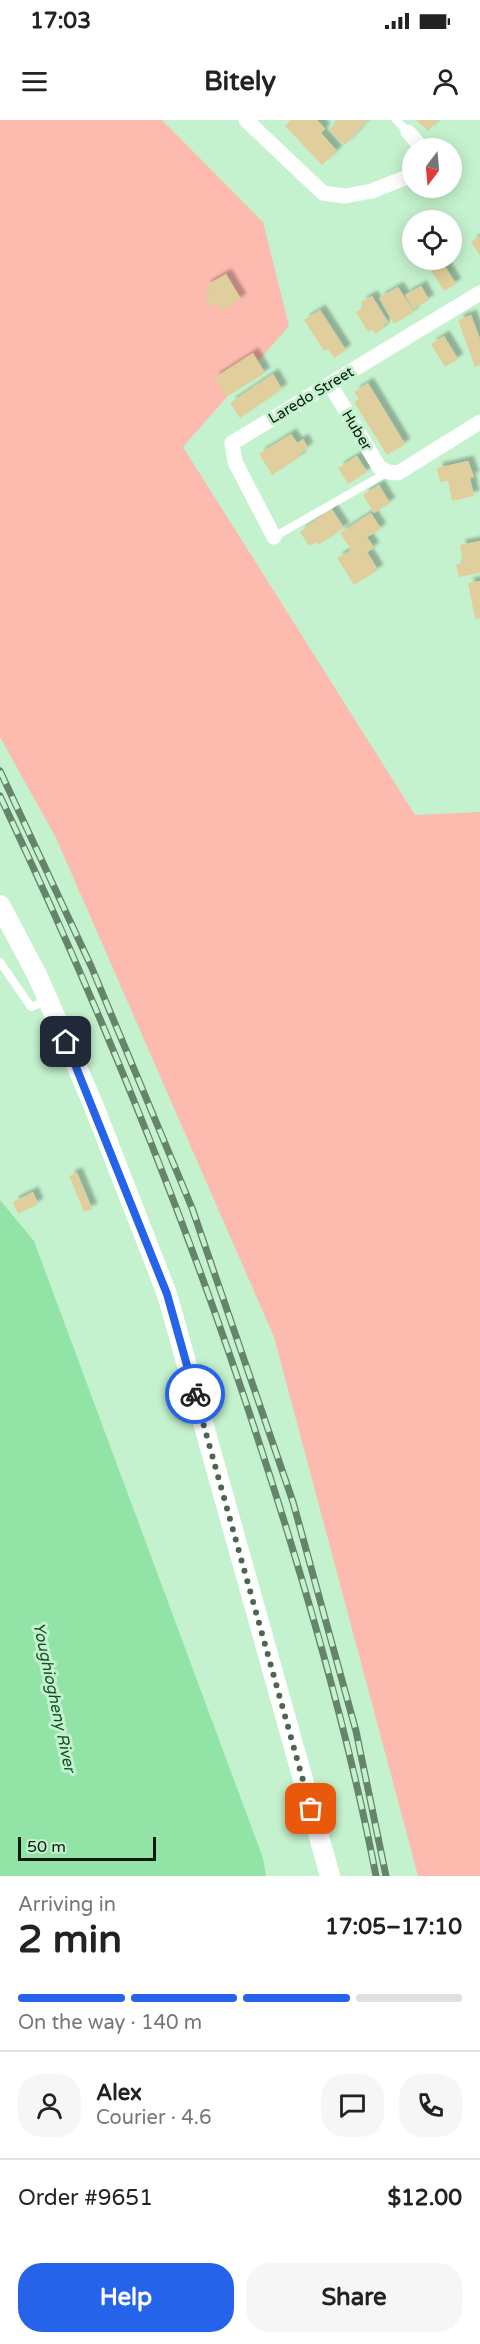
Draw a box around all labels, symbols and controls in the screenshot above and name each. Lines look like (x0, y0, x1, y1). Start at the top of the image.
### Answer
text: 17:03 (30, 8, 91, 34)
icon: menu (18, 65, 51, 98)
text: Bitely (204, 65, 276, 98)
icon: person (429, 65, 462, 98)
north arrow (402, 138, 462, 198)
map controls (402, 138, 462, 270)
button: locate (402, 210, 462, 270)
street label: Laredo Street (265, 362, 357, 428)
street label: Huber (338, 407, 376, 454)
pin (40, 1016, 91, 1067)
icon: home (49, 1025, 82, 1058)
courier (165, 1364, 225, 1424)
icon: bike (179, 1378, 212, 1411)
water label: Youghiogheny River (28, 1621, 80, 1776)
pin (285, 1783, 336, 1834)
icon: bag (294, 1792, 327, 1825)
scale bar (18, 1834, 156, 1862)
text: 50 m (27, 1837, 66, 1857)
text: Arriving in (18, 1893, 116, 1917)
text: 17:05–17:10 (325, 1914, 462, 1940)
text: 2 min (18, 1916, 122, 1963)
text: On the way · 140 m (18, 2011, 202, 2035)
button: person (18, 2074, 81, 2137)
button: chat (321, 2074, 384, 2137)
button: phone (399, 2074, 462, 2137)
text: Alex (96, 2080, 142, 2106)
text: Courier · 4.6 (96, 2106, 211, 2130)
text: Order #9651 (18, 2185, 153, 2211)
text: $12.00 (387, 2185, 462, 2211)
button: Help (18, 2263, 234, 2332)
button: Share (246, 2263, 462, 2332)

